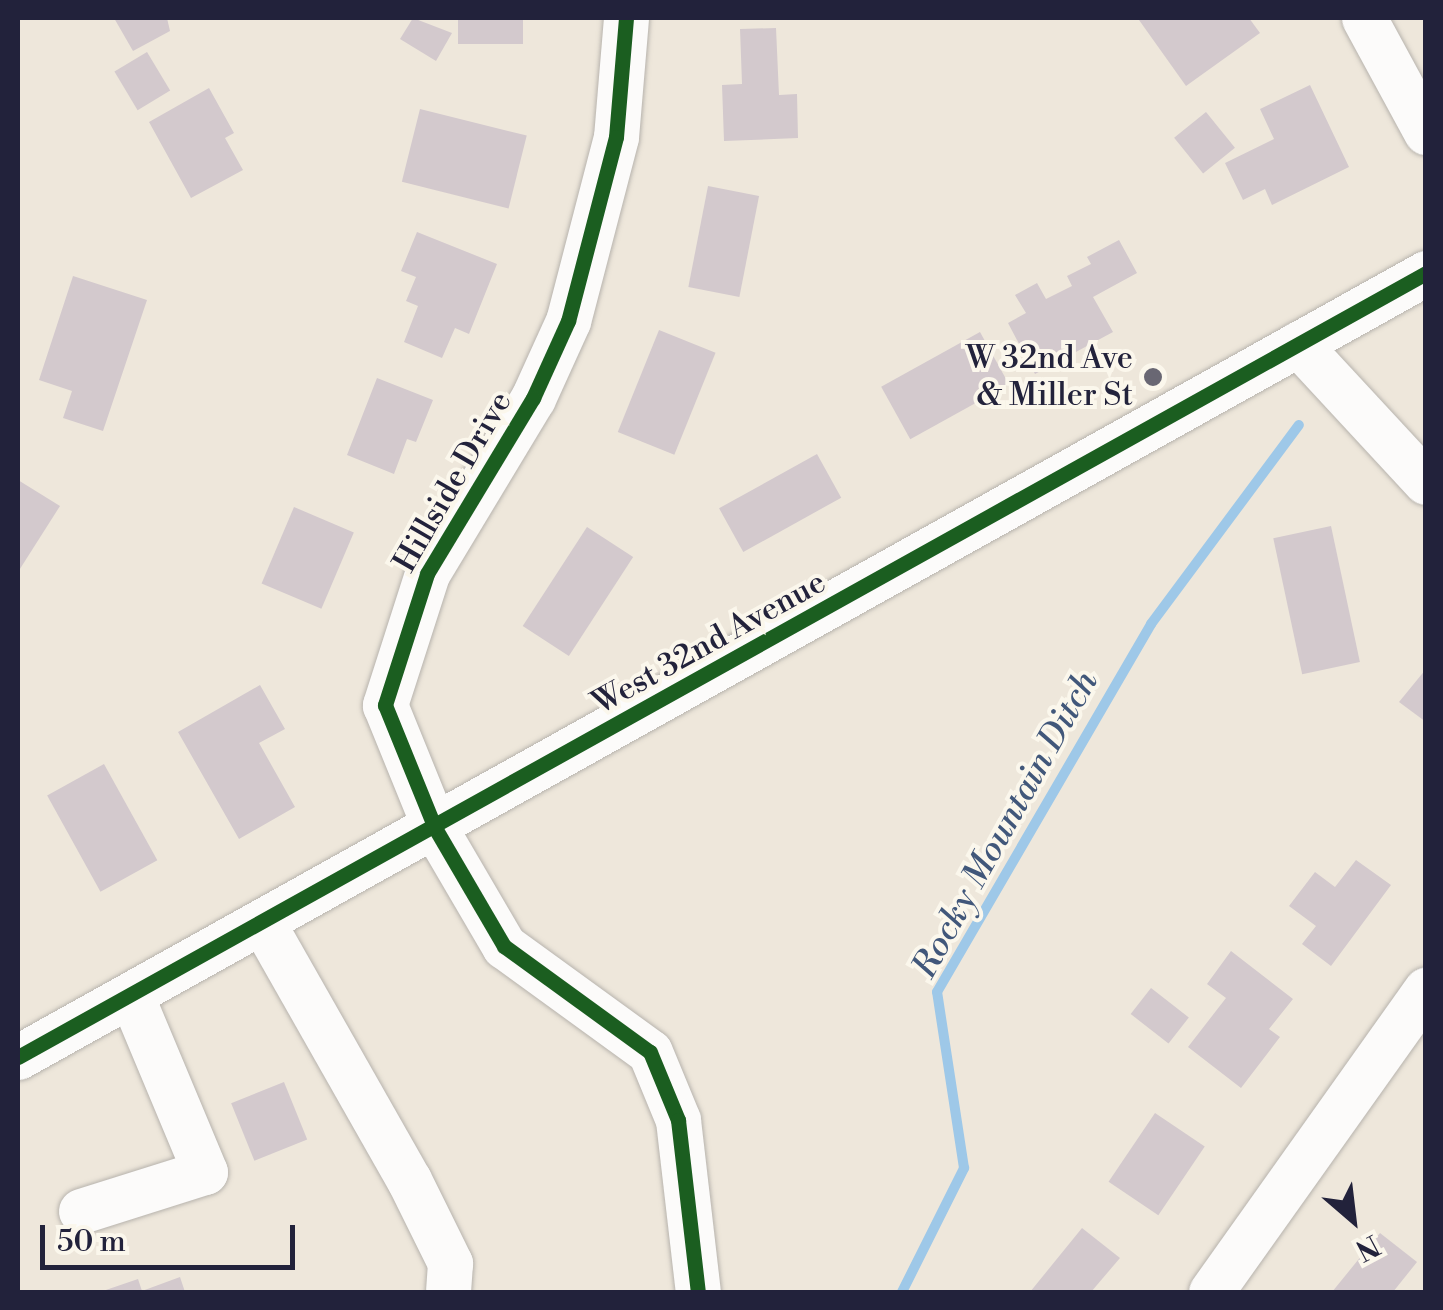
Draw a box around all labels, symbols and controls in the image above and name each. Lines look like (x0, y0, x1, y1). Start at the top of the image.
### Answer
place label: W 32nd Ave & Miller St (966, 340, 1133, 415)
marker: W 32nd Ave & Miller St (1142, 366, 1164, 388)
street label: Hillside Drive (386, 385, 520, 579)
street label: West 32nd Avenue (586, 563, 832, 723)
water label: Rocky Mountain Ditch (904, 664, 1108, 986)
north arrow (1303, 1170, 1403, 1270)
scale bar (45, 1205, 300, 1267)
text: 50 m (57, 1223, 126, 1261)
text: N (1349, 1226, 1385, 1268)

